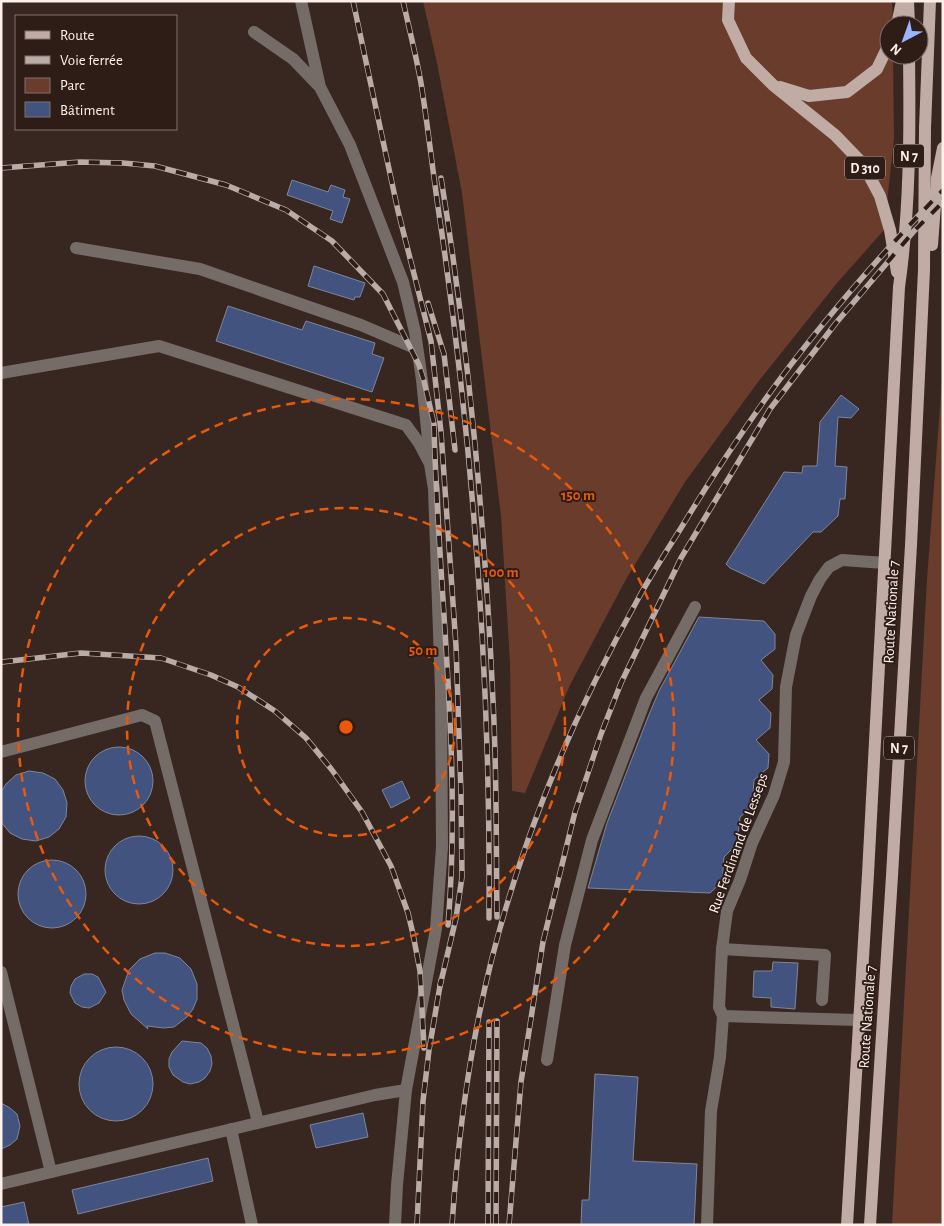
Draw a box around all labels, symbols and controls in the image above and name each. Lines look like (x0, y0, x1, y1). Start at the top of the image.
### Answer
legend (15, 15, 178, 130)
north arrow (879, 15, 929, 65)
text: Route (60, 28, 94, 43)
text: N (888, 41, 904, 58)
text: Voie ferrée (60, 53, 123, 68)
text: Parc (60, 78, 85, 93)
text: Bâtiment (60, 103, 115, 118)
road number: N 7 (894, 144, 924, 168)
road number: D 310 (845, 156, 885, 180)
text: 150 m (561, 488, 595, 503)
street label: Route Nationale 7 (881, 560, 902, 664)
text: 100 m (483, 565, 519, 580)
text: 50 m (409, 643, 437, 658)
centre of rings (337, 718, 355, 736)
road number: N 7 (884, 736, 914, 760)
street label: Rue Ferdinand de Lesseps (706, 771, 771, 915)
street label: Route Nationale 7 (856, 965, 879, 1069)

